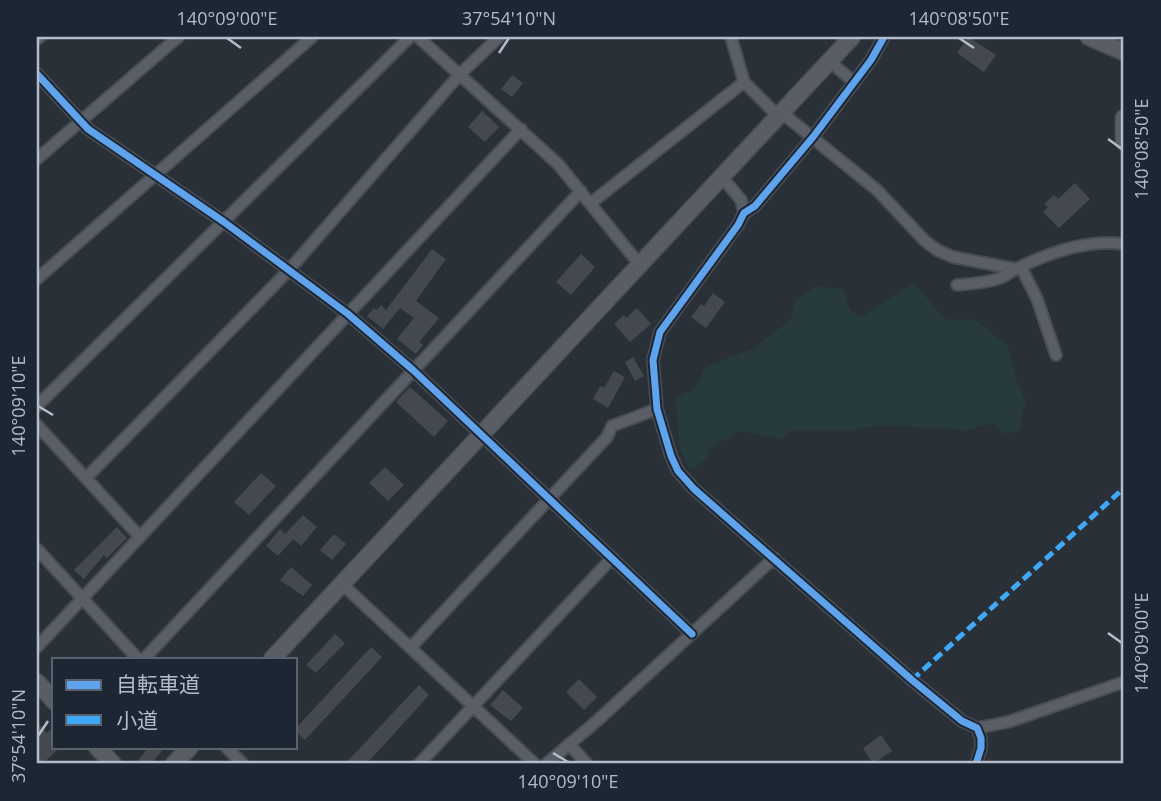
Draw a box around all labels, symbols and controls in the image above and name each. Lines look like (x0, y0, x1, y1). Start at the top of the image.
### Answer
text: 140°09'00"E (177, 6, 277, 30)
text: 37°54'10"N (462, 6, 556, 30)
text: 140°08'50"E (909, 6, 1009, 30)
text: 140°08'50"E (1129, 99, 1153, 199)
text: 140°09'10"E (6, 356, 30, 456)
text: 140°09'00"E (1129, 593, 1153, 693)
legend (52, 658, 298, 748)
text: 自転車道 (116, 670, 200, 698)
text: 37°54'10"N (6, 689, 30, 783)
text: 小道 (116, 706, 158, 734)
text: 140°09'10"E (518, 769, 618, 793)

